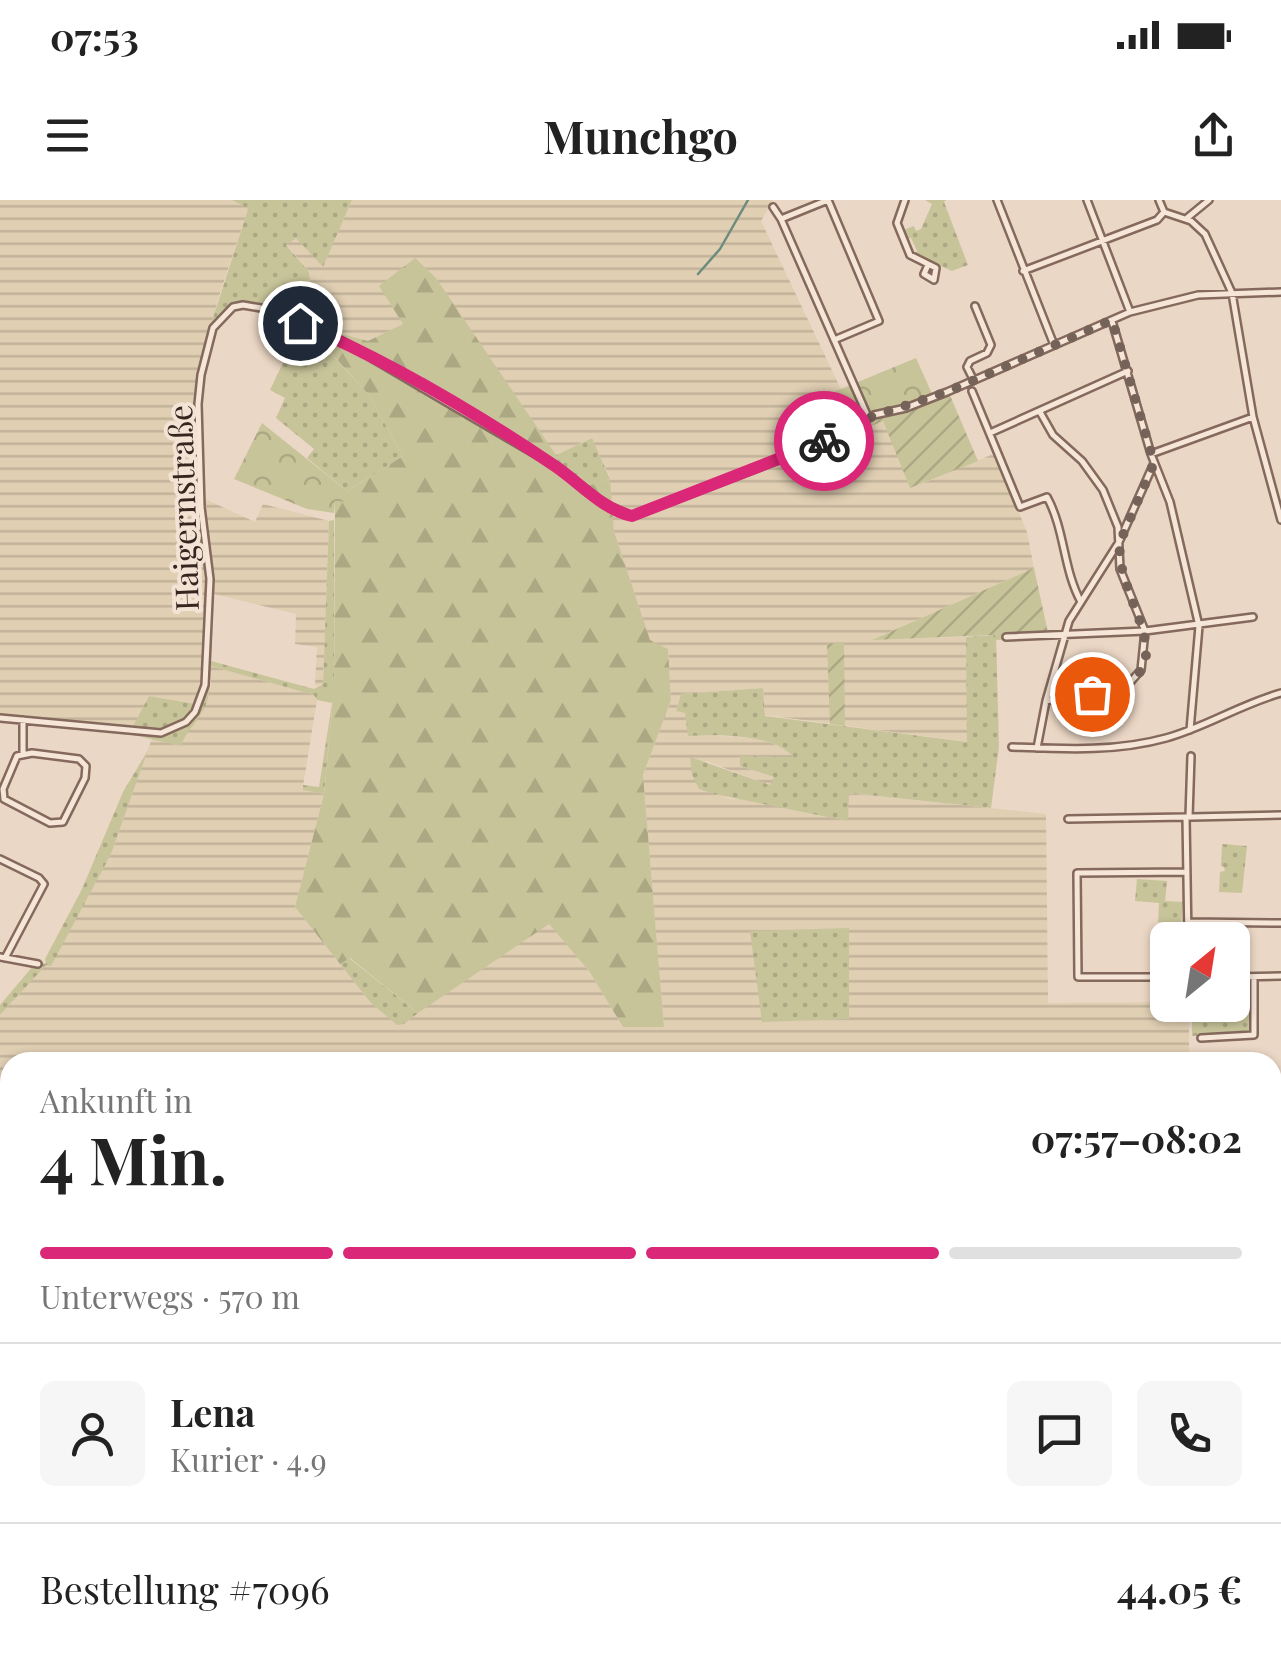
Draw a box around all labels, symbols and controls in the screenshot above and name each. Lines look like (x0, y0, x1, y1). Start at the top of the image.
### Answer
text: 07:53 (50, 10, 139, 61)
text: Munchgo (543, 105, 738, 165)
icon: menu (40, 108, 95, 163)
icon: share (1186, 108, 1241, 163)
pin (258, 281, 343, 366)
icon: home (273, 296, 328, 351)
courier (774, 391, 874, 491)
street label: Haigernstraße (157, 404, 207, 612)
icon: bike (797, 414, 852, 469)
pin (1050, 652, 1135, 737)
icon: bag (1065, 667, 1120, 722)
north arrow (1150, 922, 1250, 1022)
map controls (1150, 922, 1250, 1022)
text: Ankunft in (40, 1078, 192, 1121)
text: 07:57–08:02 (1031, 1112, 1242, 1163)
text: 4 Min. (40, 1115, 227, 1201)
text: Unterwegs · 570 m (40, 1274, 300, 1317)
button: person (40, 1381, 145, 1486)
button: chat (1007, 1381, 1112, 1486)
button: phone (1137, 1381, 1242, 1486)
text: Lena (170, 1386, 255, 1437)
text: Kurier · 4.9 (170, 1437, 327, 1480)
text: Bestellung #7096 (40, 1563, 330, 1614)
text: 44.05 € (1117, 1563, 1242, 1614)

